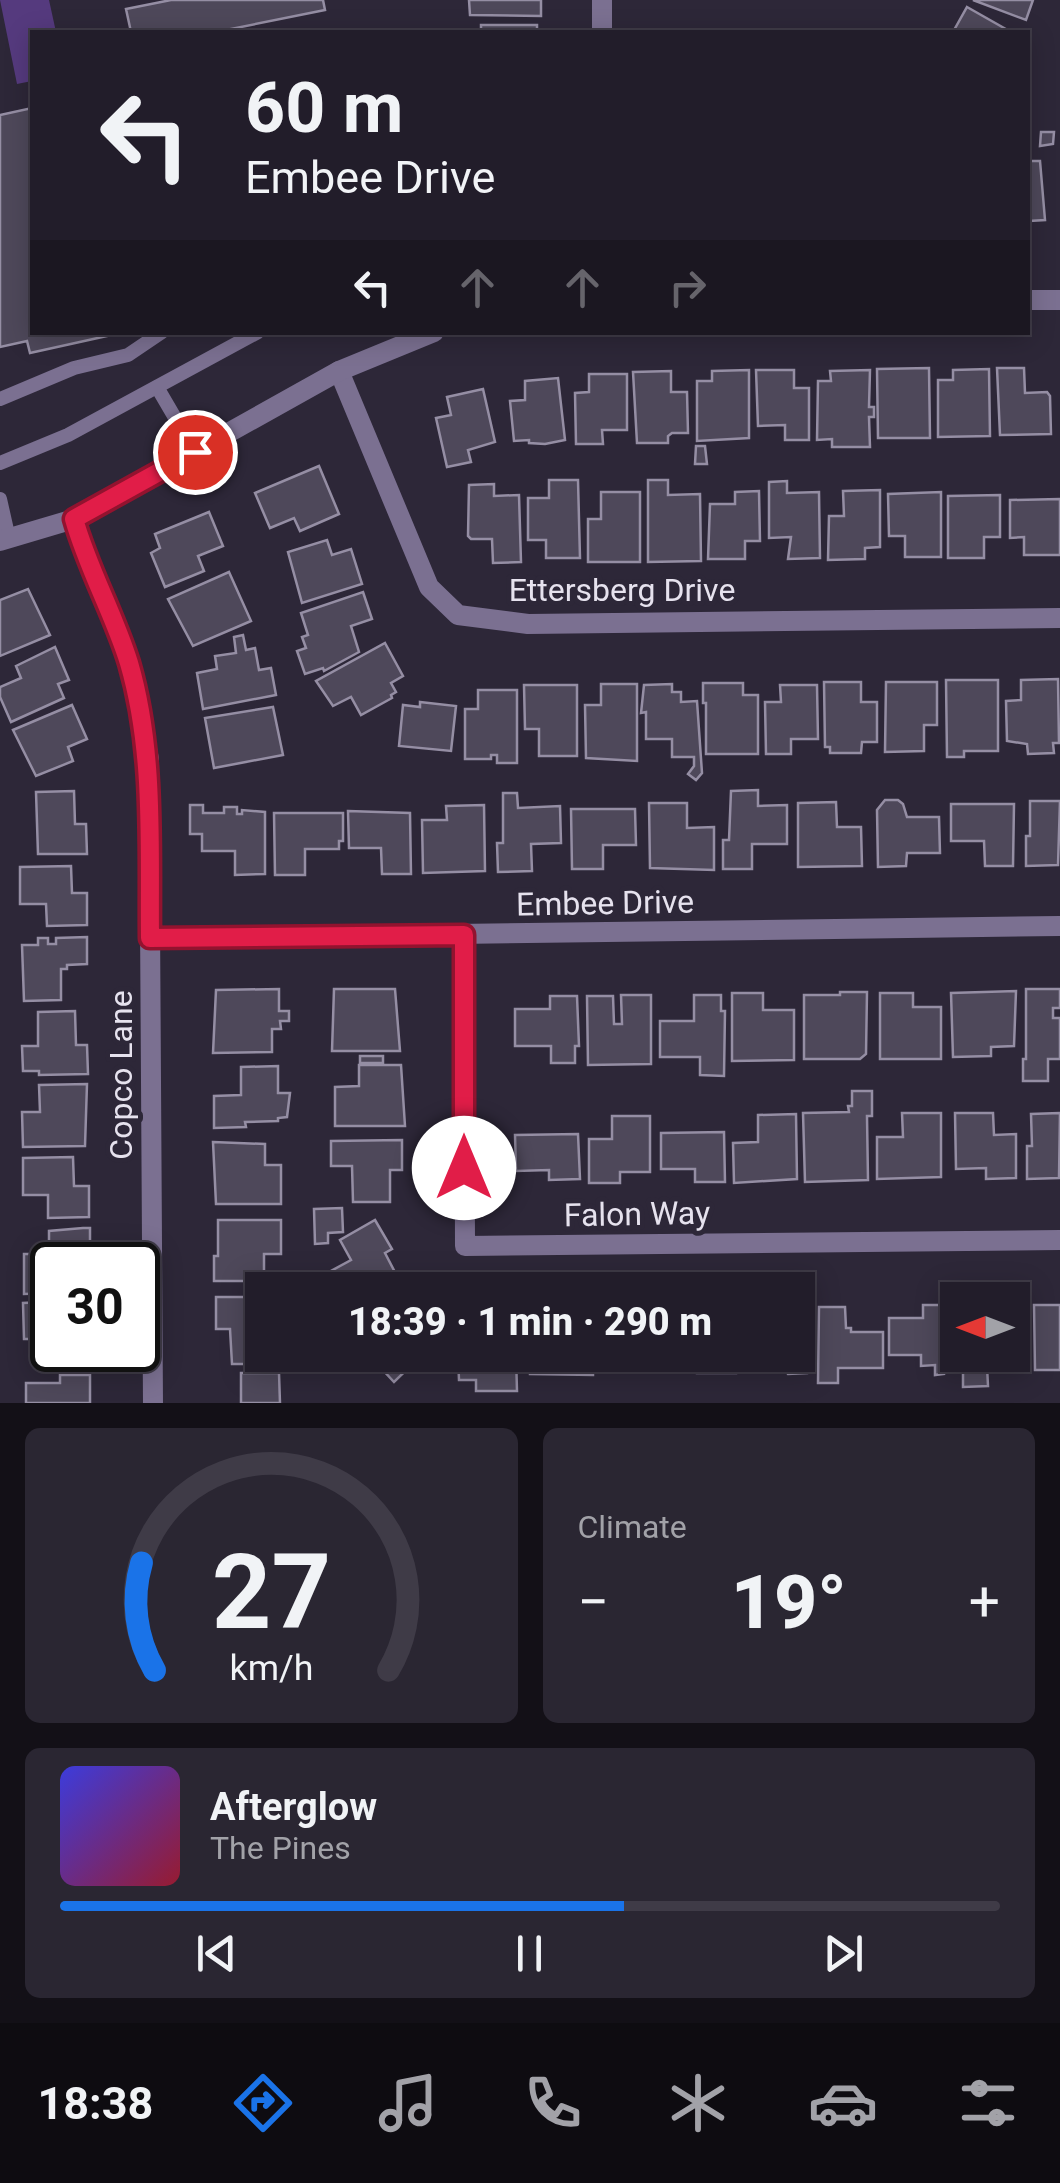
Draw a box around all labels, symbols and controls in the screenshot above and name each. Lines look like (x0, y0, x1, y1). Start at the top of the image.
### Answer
text: 60 m (245, 67, 403, 149)
icon: left (80, 70, 210, 200)
text: Embee Drive (245, 151, 495, 204)
icon: left (345, 260, 400, 315)
icon: ahead (450, 260, 505, 315)
icon: ahead (555, 260, 610, 315)
icon: right (660, 260, 715, 315)
pin (153, 410, 238, 495)
icon: arrive (168, 425, 223, 480)
street label: Ettersberg Drive (509, 571, 735, 609)
street label: Embee Drive (516, 882, 694, 924)
street label: Copco Lane (102, 990, 140, 1160)
position arrow (412, 1116, 516, 1220)
street label: Falon Way (563, 1194, 711, 1234)
speed limit sign: 30 (30, 1242, 160, 1372)
north arrow (940, 1282, 1030, 1372)
map controls (940, 1282, 1030, 1372)
text: 18:39 · 1 min · 290 m (348, 1300, 712, 1344)
text: Climate (578, 1508, 687, 1546)
text: 27 (212, 1532, 331, 1653)
text: 19° (731, 1558, 847, 1646)
text: − (578, 1570, 609, 1634)
text: + (969, 1570, 1000, 1634)
text: km/h (229, 1647, 313, 1689)
text: Afterglow (210, 1785, 377, 1829)
text: The Pines (210, 1829, 351, 1867)
icon: previous (189, 1926, 244, 1981)
icon: pause (502, 1926, 557, 1981)
icon: next (816, 1926, 871, 1981)
icon: directions (228, 2068, 298, 2138)
icon: music (373, 2068, 443, 2138)
icon: phone (518, 2068, 588, 2138)
icon: climate (663, 2068, 733, 2138)
icon: car (808, 2068, 878, 2138)
icon: filters (953, 2068, 1023, 2138)
text: 18:38 (37, 2077, 153, 2130)

